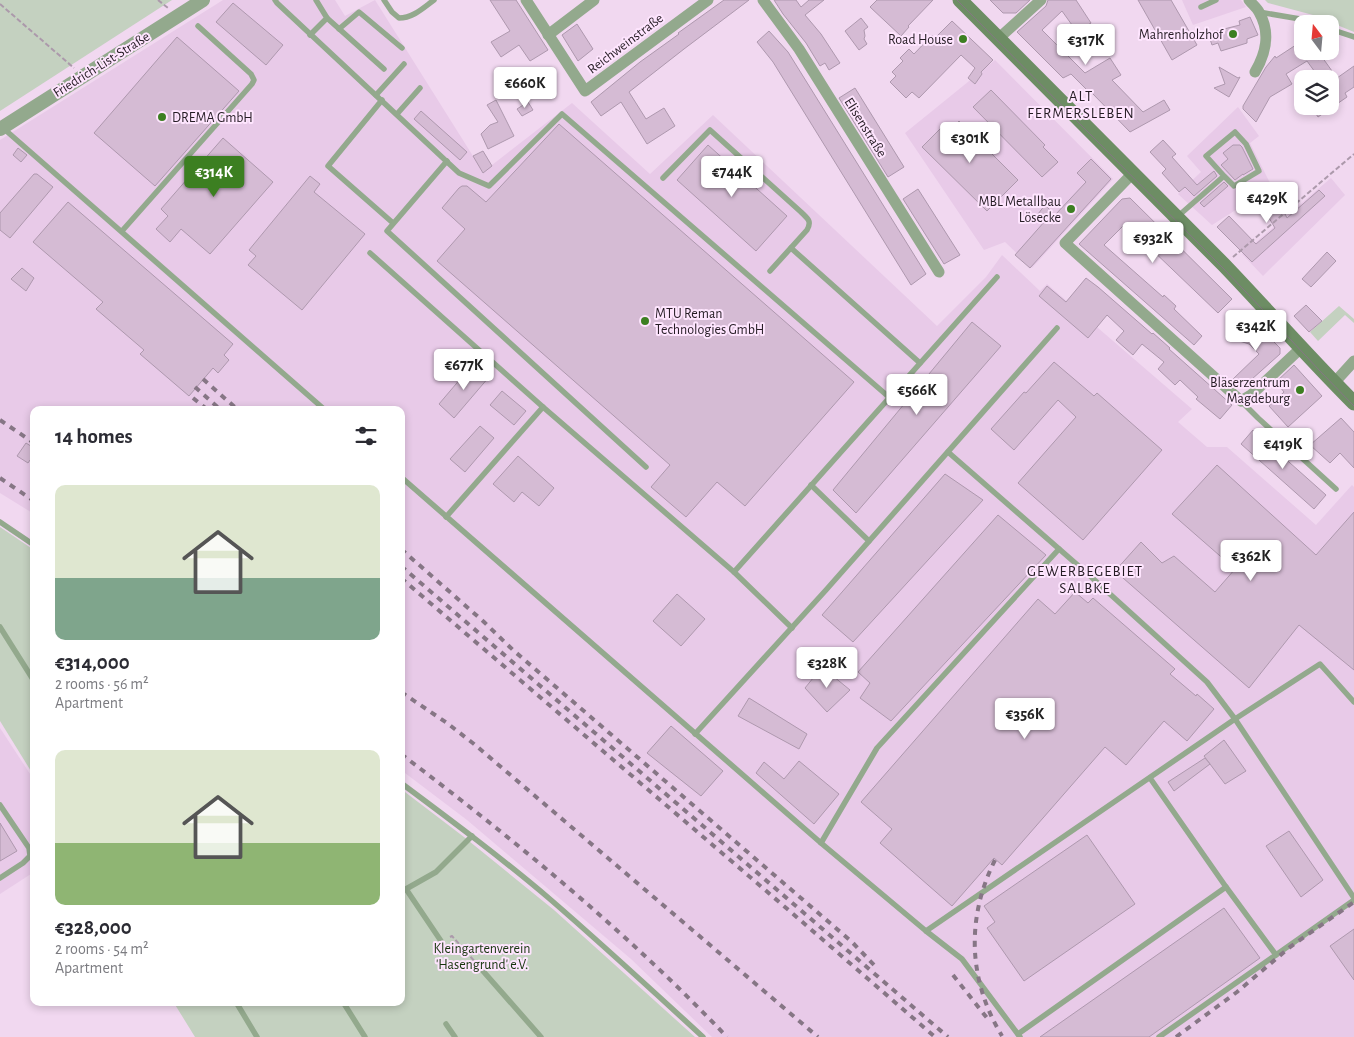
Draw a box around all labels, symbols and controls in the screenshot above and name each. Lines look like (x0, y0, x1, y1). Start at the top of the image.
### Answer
street label: Reichweinstraße (585, 11, 666, 77)
north arrow (1294, 15, 1339, 60)
map controls (1294, 15, 1339, 115)
pin: €317K (1051, 23, 1121, 66)
place label: Mahrenholzhof (1139, 28, 1224, 42)
marker: Mahrenholzhof (1227, 28, 1239, 40)
street label: Friedrich-List-Straße (51, 30, 152, 100)
text: €317K (1068, 32, 1104, 48)
place label: Road House (888, 33, 953, 47)
marker: Road House (957, 33, 969, 45)
pin: €660K (490, 66, 560, 109)
button: layers (1294, 70, 1339, 115)
text: €660K (505, 75, 545, 91)
district label: ALT FERMERSLEBEN (1027, 89, 1135, 121)
street label: Elisenstraße (841, 95, 889, 160)
marker: DREMA GmbH (156, 111, 168, 123)
place label: DREMA GmbH (172, 111, 253, 125)
pin: €301K (935, 121, 1005, 164)
text: €301K (951, 130, 989, 146)
pin: €314K (179, 156, 249, 198)
pin: €744K (697, 156, 767, 198)
text: €314K (195, 164, 233, 180)
text: €744K (712, 164, 752, 180)
pin: €429K (1232, 182, 1302, 224)
text: €429K (1247, 190, 1287, 206)
place label: MBL Metallbau Lösecke (978, 195, 1061, 225)
marker: MBL Metallbau Lösecke (1065, 203, 1077, 215)
pin: €932K (1118, 222, 1188, 264)
text: €932K (1134, 230, 1172, 246)
place label: MTU Reman Technologies GmbH (655, 307, 764, 337)
pin: €342K (1221, 310, 1291, 352)
marker: MTU Reman Technologies GmbH (639, 315, 651, 327)
text: €342K (1236, 318, 1276, 334)
pin: €677K (429, 348, 499, 391)
text: €677K (445, 357, 483, 373)
pin: €566K (882, 374, 952, 416)
place label: Bläserzentrum Magdeburg (1210, 376, 1290, 406)
text: €566K (897, 382, 937, 398)
marker: Bläserzentrum Magdeburg (1294, 384, 1306, 396)
icon: filters (352, 422, 380, 450)
text: 14 homes (55, 426, 133, 447)
pin: €419K (1248, 428, 1318, 470)
text: €419K (1264, 436, 1302, 452)
icon: home (173, 517, 263, 607)
pin: €362K (1216, 540, 1286, 582)
text: €362K (1232, 548, 1270, 564)
district label: GEWERBEGEBIET SALBKE (1027, 564, 1143, 596)
pin: €328K (792, 646, 862, 689)
text: €314,000 (55, 652, 130, 673)
text: €328K (807, 655, 847, 671)
text: 2 rooms · 56 m² (55, 676, 149, 692)
text: Apartment (55, 695, 123, 711)
pin: €356K (990, 698, 1060, 740)
text: €356K (1006, 706, 1044, 722)
icon: home (173, 782, 263, 872)
text: €328,000 (55, 917, 132, 938)
text: 2 rooms · 54 m² (55, 941, 149, 957)
park label: Kleingartenverein 'Hasengrund' e.V. (433, 942, 531, 972)
text: Apartment (55, 960, 123, 976)

